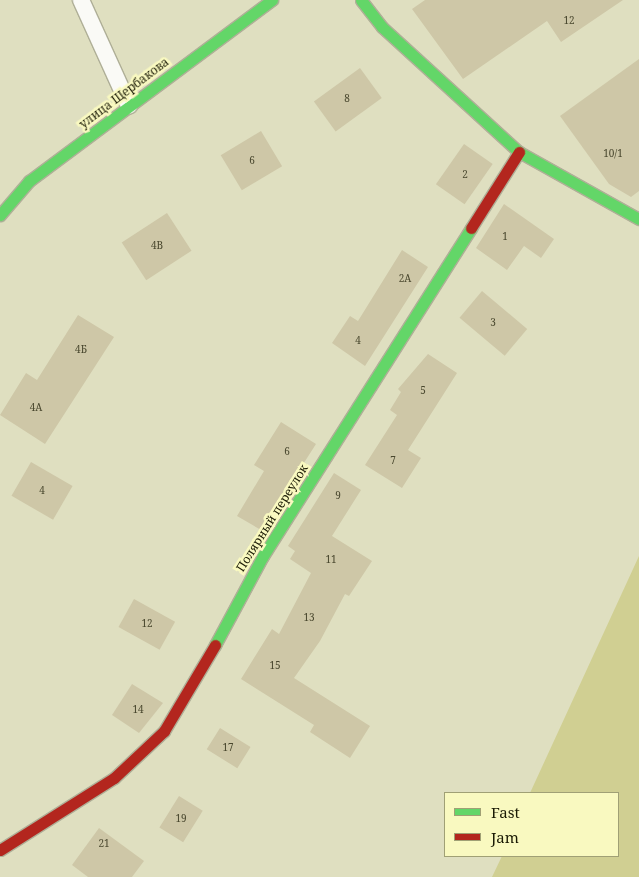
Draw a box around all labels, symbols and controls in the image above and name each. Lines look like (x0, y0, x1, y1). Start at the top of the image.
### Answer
house number: 12 (563, 15, 575, 27)
street label: улица Щербакова (76, 55, 172, 131)
house number: 8 (344, 93, 350, 105)
house number: 10/1 (603, 148, 623, 160)
house number: 6 (249, 155, 255, 167)
house number: 2 (462, 169, 468, 181)
house number: 1 (502, 231, 508, 243)
house number: 4В (151, 240, 163, 252)
house number: 2А (399, 273, 411, 285)
house number: 3 (490, 317, 496, 329)
house number: 4 (355, 335, 361, 347)
house number: 4Б (75, 344, 87, 356)
house number: 5 (420, 385, 426, 397)
house number: 4А (30, 402, 42, 414)
house number: 6 (284, 446, 290, 458)
house number: 7 (390, 455, 396, 467)
street label: Полярный переулок (233, 462, 311, 574)
house number: 4 (39, 485, 45, 497)
house number: 9 (335, 490, 341, 502)
house number: 11 (325, 554, 337, 566)
house number: 13 (303, 612, 315, 624)
house number: 12 (141, 618, 153, 630)
house number: 15 (269, 660, 281, 672)
house number: 14 (132, 704, 144, 716)
house number: 17 (222, 742, 234, 754)
legend (444, 792, 619, 857)
text: Fast (491, 802, 520, 822)
house number: 19 (175, 813, 187, 825)
text: Jam (491, 827, 519, 847)
house number: 21 (98, 838, 110, 850)

